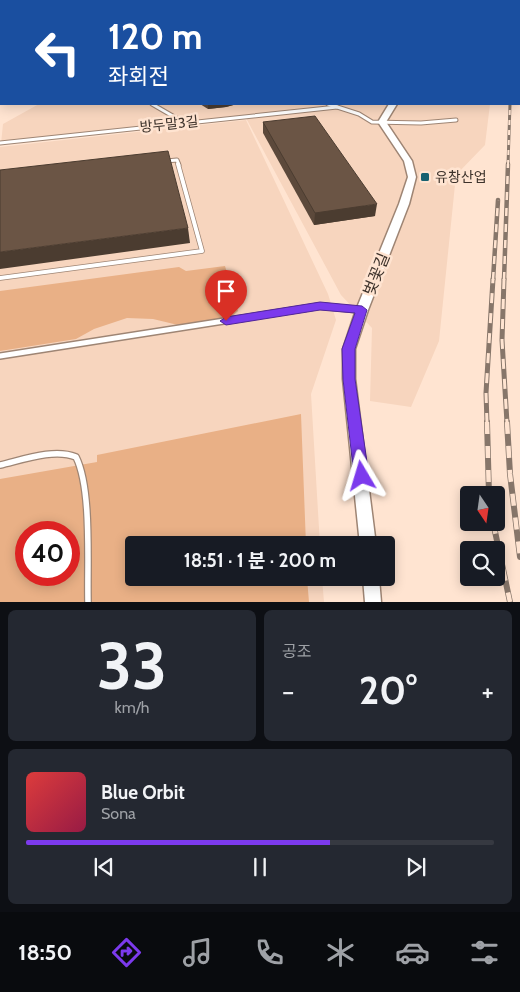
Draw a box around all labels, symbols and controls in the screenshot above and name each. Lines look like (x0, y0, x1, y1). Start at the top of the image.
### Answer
text: 120 m (108, 15, 202, 58)
icon: left (25, 20, 90, 85)
text: 좌회전 (108, 63, 169, 90)
street label: 방두말3길 (139, 112, 199, 136)
place label: 유창산업 (435, 168, 487, 186)
marker: 유창산업 (419, 171, 431, 183)
street label: 벚꽃길 (359, 250, 394, 298)
pin (205, 270, 247, 321)
icon: arrive (212, 277, 240, 305)
position arrow (335, 449, 387, 501)
north arrow (460, 486, 505, 531)
map controls (460, 486, 505, 586)
speed limit sign: 40 (15, 521, 80, 586)
button: search (460, 541, 505, 586)
text: 18:51 · 1 분 · 200 m (184, 549, 336, 572)
text: 33 (97, 626, 167, 705)
text: 공조 (282, 642, 311, 661)
text: 20° (359, 667, 417, 714)
text: − (282, 674, 294, 708)
text: + (482, 674, 494, 708)
text: km/h (114, 698, 150, 717)
text: Blue Orbit (101, 781, 185, 804)
text: Sona (101, 804, 136, 823)
icon: previous (90, 853, 118, 881)
icon: pause (246, 853, 274, 881)
icon: next (402, 853, 430, 881)
icon: directions (109, 935, 144, 970)
icon: music (180, 935, 215, 970)
icon: phone (252, 935, 287, 970)
icon: climate (323, 935, 358, 970)
icon: car (395, 935, 430, 970)
icon: filters (467, 935, 502, 970)
text: 18:50 (18, 939, 72, 966)

